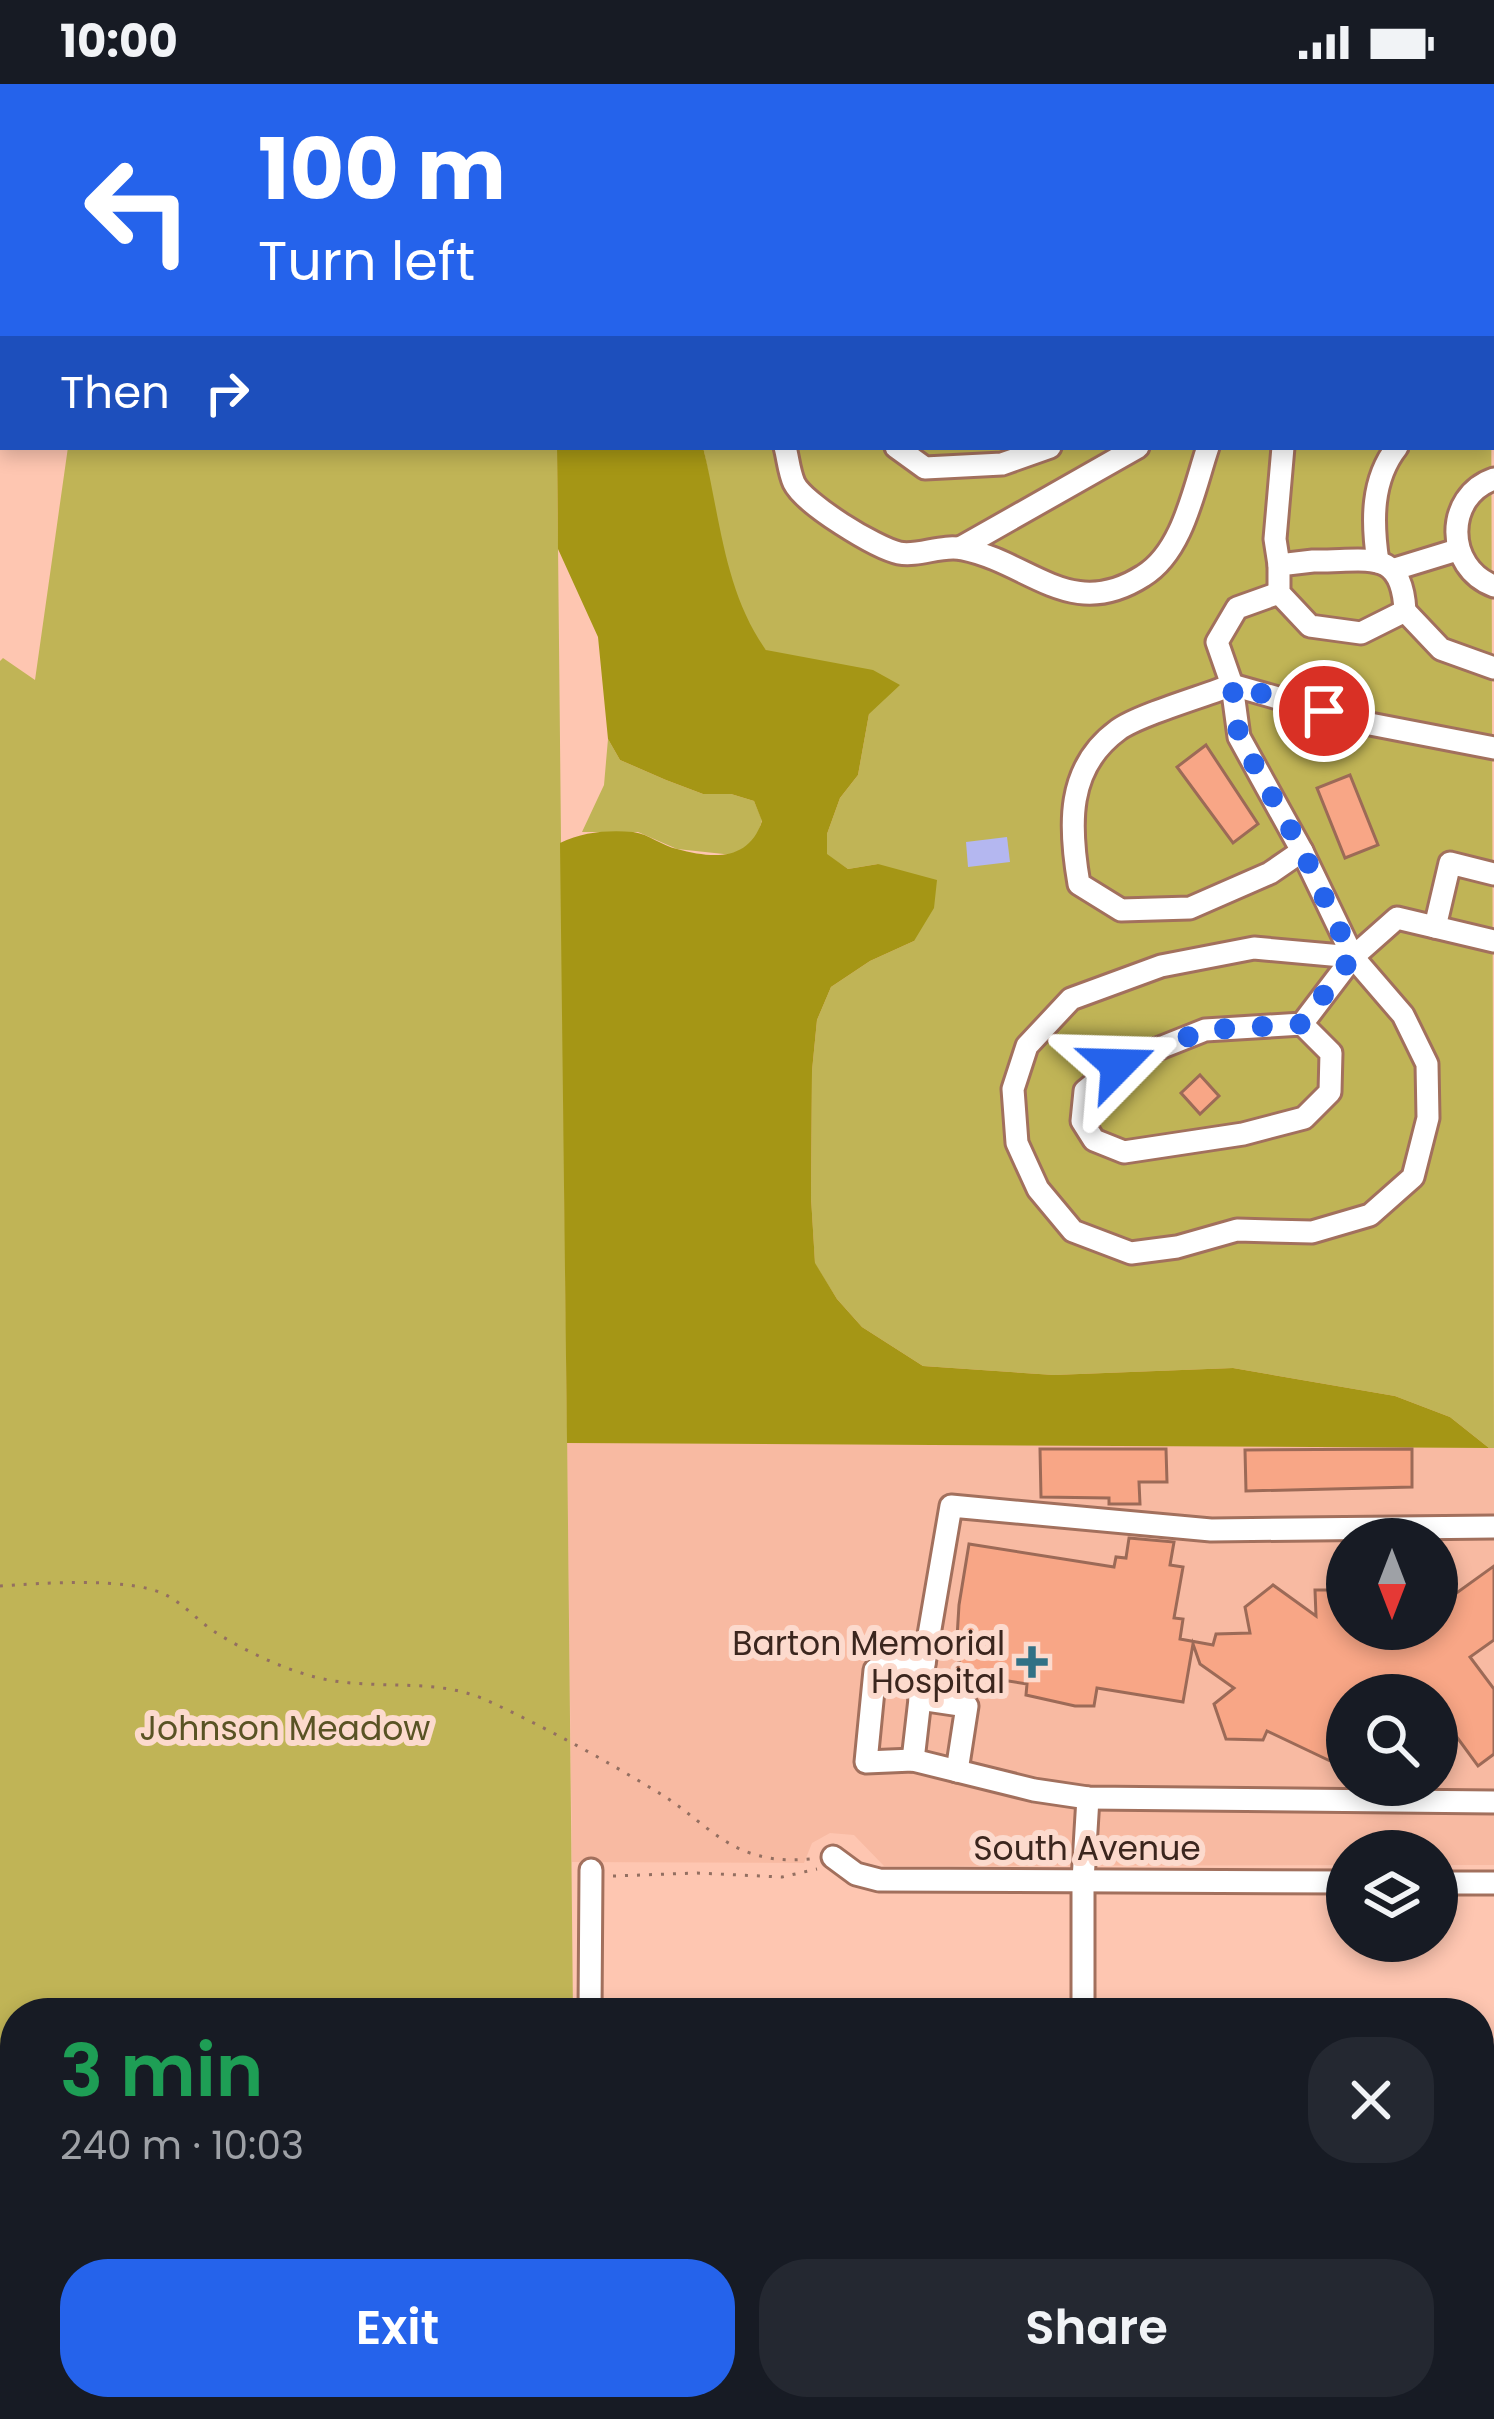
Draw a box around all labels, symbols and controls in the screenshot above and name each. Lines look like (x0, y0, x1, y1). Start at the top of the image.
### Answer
text: 10:00 (60, 10, 178, 73)
text: 100 m (258, 111, 506, 228)
icon: left (60, 132, 216, 288)
text: Turn left (258, 223, 475, 299)
icon: right (194, 360, 260, 426)
text: Then (60, 361, 170, 424)
pin (1273, 660, 1375, 762)
icon: arrive (1291, 678, 1357, 744)
position arrow (1055, 1002, 1181, 1128)
north arrow (1326, 1518, 1458, 1650)
map controls (1326, 1518, 1458, 1962)
place label: Barton Memorial Hospital (732, 1620, 1005, 1705)
marker: Barton Memorial Hospital (1016, 1646, 1048, 1678)
button: search (1326, 1674, 1458, 1806)
park label: Johnson Meadow (140, 1705, 430, 1752)
street label: South Avenue (973, 1825, 1201, 1872)
button: layers (1326, 1830, 1458, 1962)
text: 3 min (60, 2020, 263, 2121)
button: close (1308, 2037, 1434, 2163)
text: 240 m · 10:03 (60, 2118, 304, 2173)
button: Exit (60, 2259, 735, 2397)
button: Share (759, 2259, 1434, 2397)

